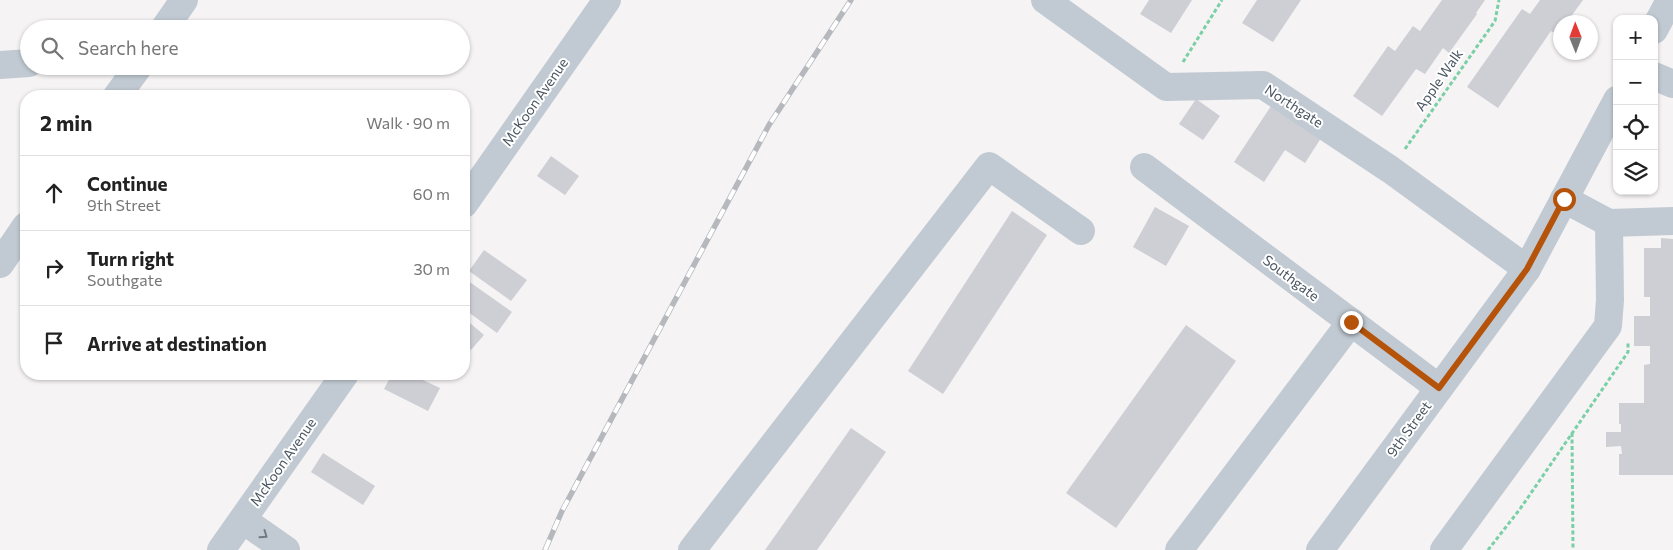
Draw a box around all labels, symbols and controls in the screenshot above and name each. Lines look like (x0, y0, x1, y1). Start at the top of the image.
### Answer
north arrow (1553, 15, 1598, 60)
map controls (1613, 15, 1658, 195)
button: + (1613, 15, 1658, 60)
search box (20, 20, 470, 75)
icon: search (38, 34, 66, 62)
text: Search here (78, 36, 178, 59)
street label: Apple Walk (1411, 45, 1466, 114)
street label: McKoon Avenue (498, 55, 571, 149)
button: − (1613, 60, 1658, 105)
street label: Northgate (1262, 80, 1327, 131)
button: locate (1613, 105, 1658, 150)
text: 2 min (40, 110, 92, 135)
text: Walk · 90 m (366, 113, 450, 132)
button: layers (1613, 150, 1658, 195)
text: Continue (87, 172, 167, 195)
icon: ahead (40, 179, 68, 207)
text: 60 m (413, 184, 450, 203)
route start (1553, 188, 1576, 211)
text: 9th Street (87, 195, 161, 214)
text: Turn right (87, 247, 174, 270)
street label: Southgate (1260, 251, 1323, 304)
icon: right (40, 254, 68, 282)
text: 30 m (413, 259, 450, 278)
text: Southgate (87, 270, 162, 289)
route end (1340, 311, 1363, 334)
icon: arrive (40, 329, 68, 357)
text: Arrive at destination (87, 332, 267, 355)
street label: 9th Street (1383, 397, 1435, 460)
street label: McKoon Avenue (246, 415, 319, 509)
one-way arrow (258, 529, 268, 538)

